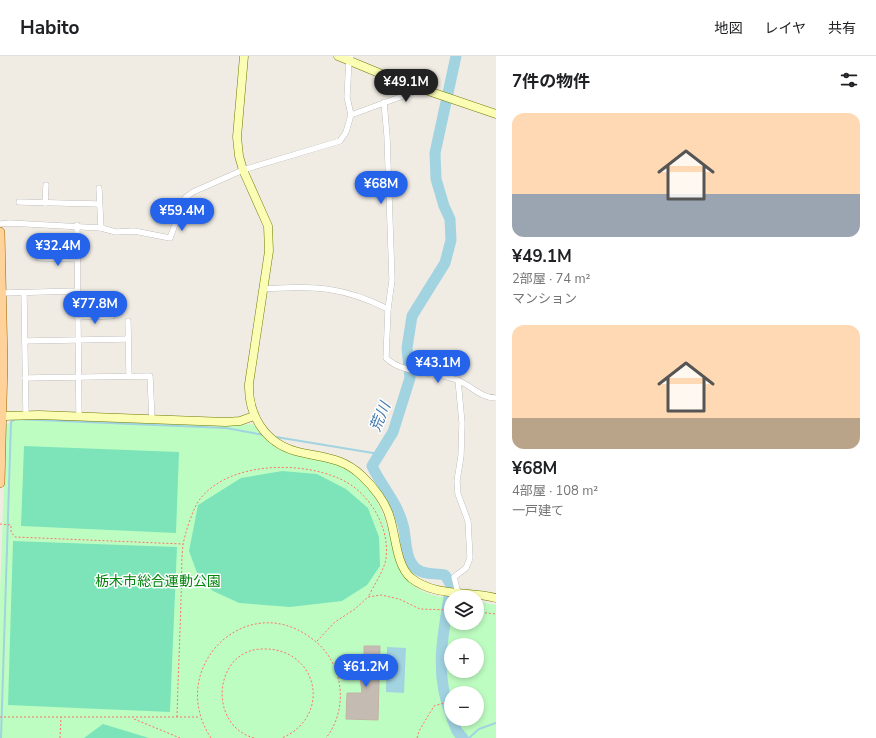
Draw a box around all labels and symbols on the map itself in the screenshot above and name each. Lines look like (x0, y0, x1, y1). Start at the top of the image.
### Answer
pin: ¥49.1M (373, 69, 439, 103)
pin: ¥68M (357, 171, 405, 205)
pin: ¥59.4M (149, 198, 215, 232)
pin: ¥32.4M (25, 233, 91, 267)
pin: ¥77.8M (62, 291, 128, 325)
pin: ¥43.1M (405, 350, 471, 384)
water label: 荒川 (365, 397, 396, 435)
park label: 栃木市総合運動公園 (95, 572, 221, 591)
pin: ¥61.2M (333, 654, 399, 688)

